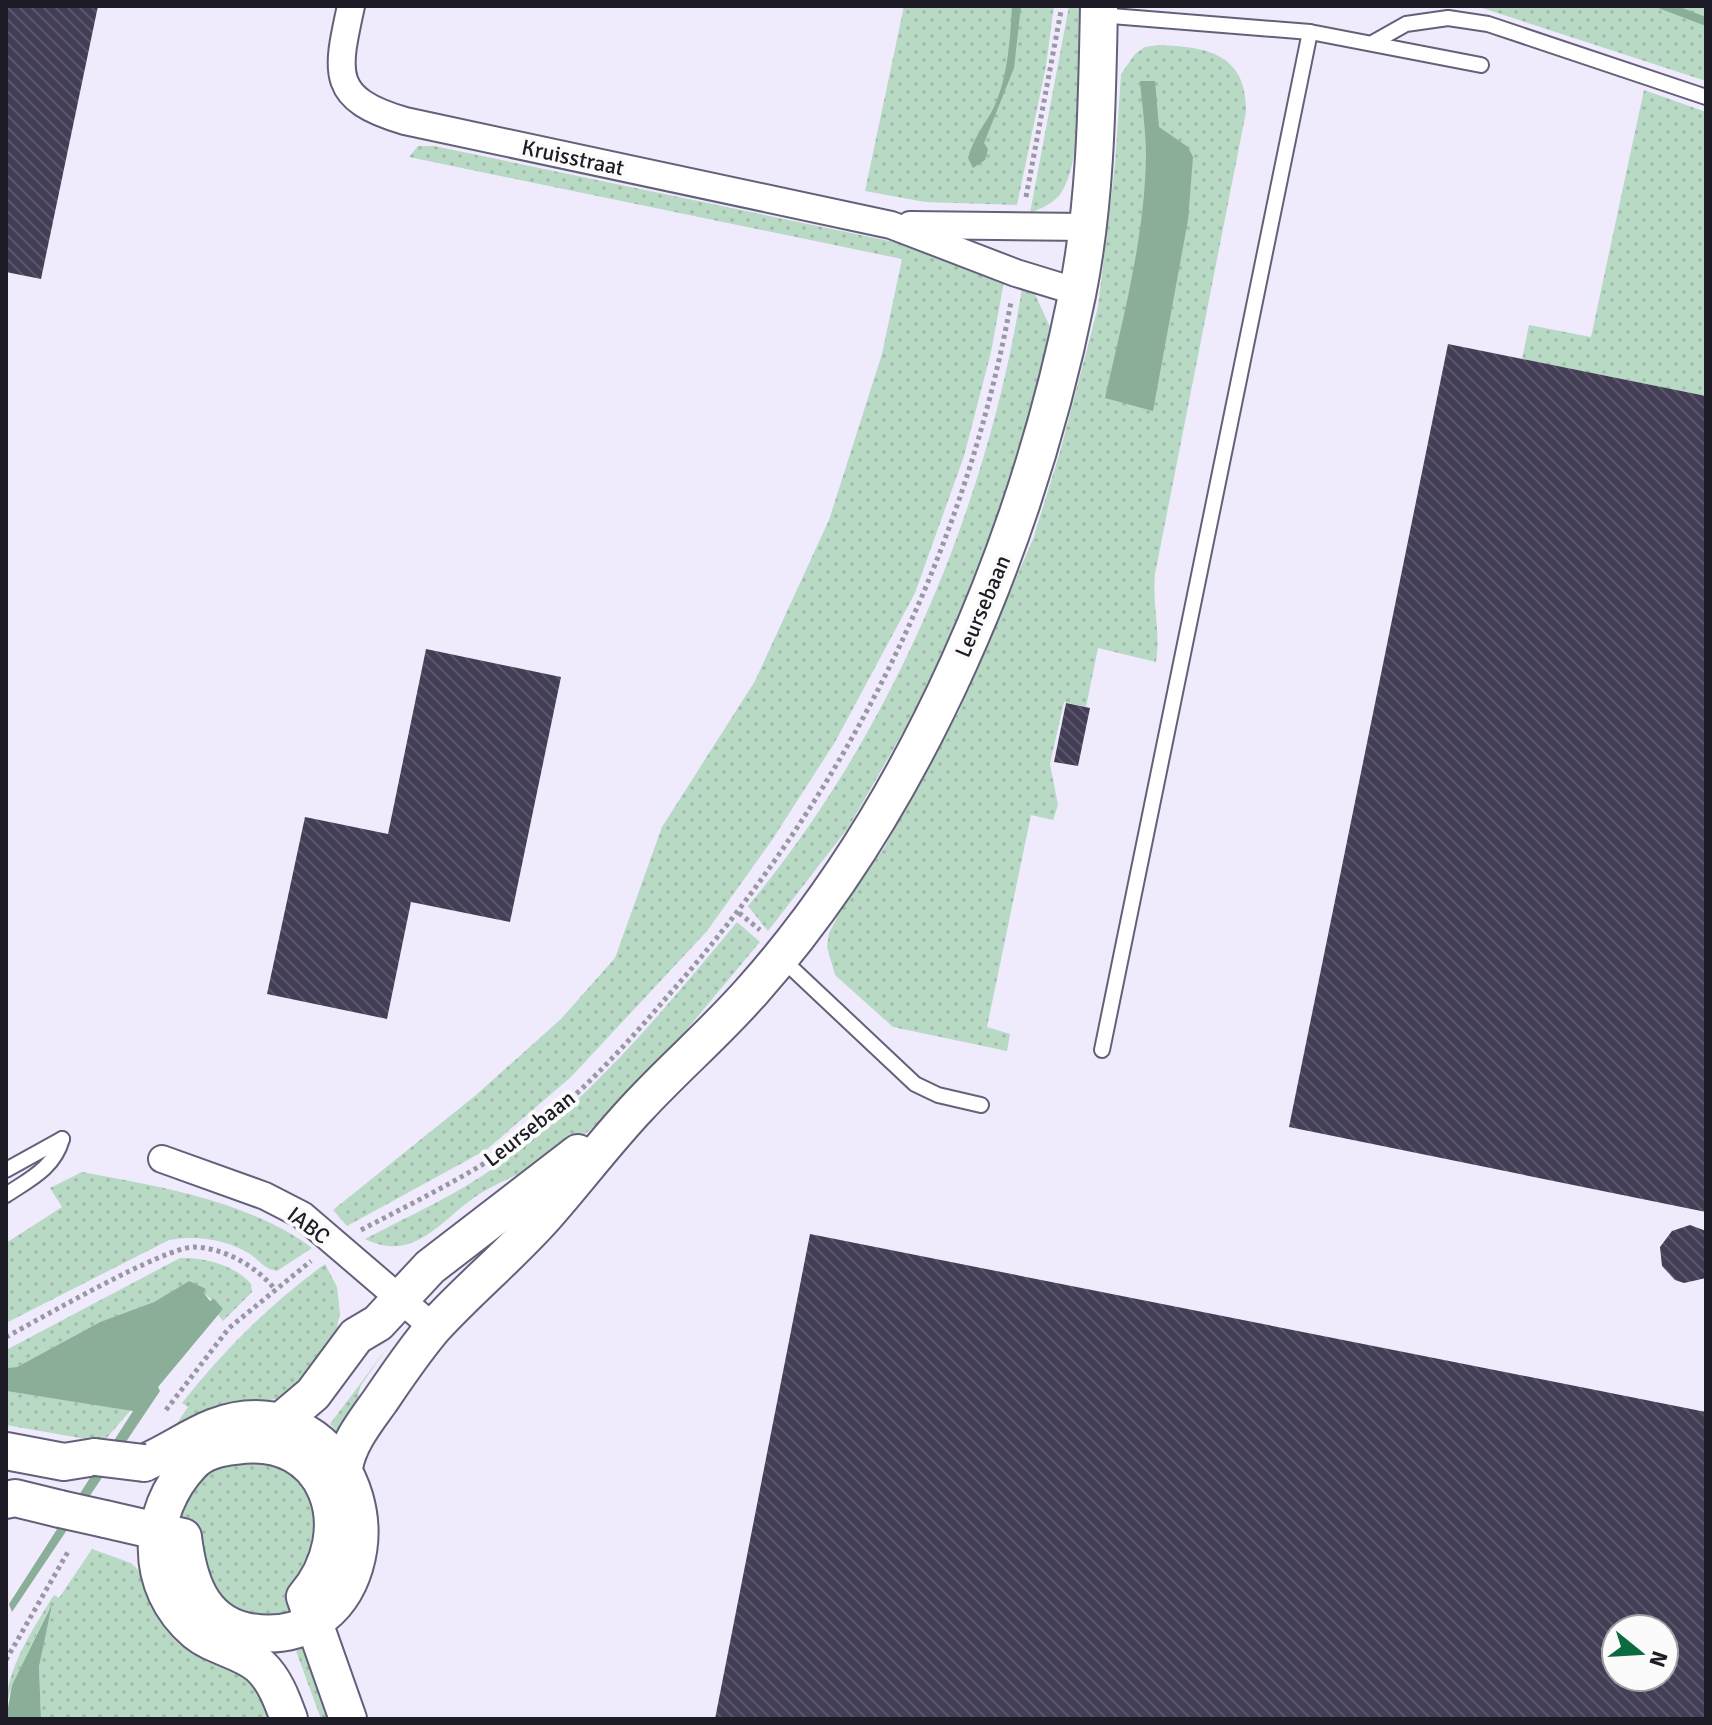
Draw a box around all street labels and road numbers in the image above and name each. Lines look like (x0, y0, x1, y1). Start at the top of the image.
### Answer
street label: Kruisstraat (519, 133, 627, 182)
street label: Leursebaan (949, 551, 1016, 661)
street label: Leursebaan (478, 1084, 580, 1172)
street label: IABC (282, 1201, 335, 1250)

